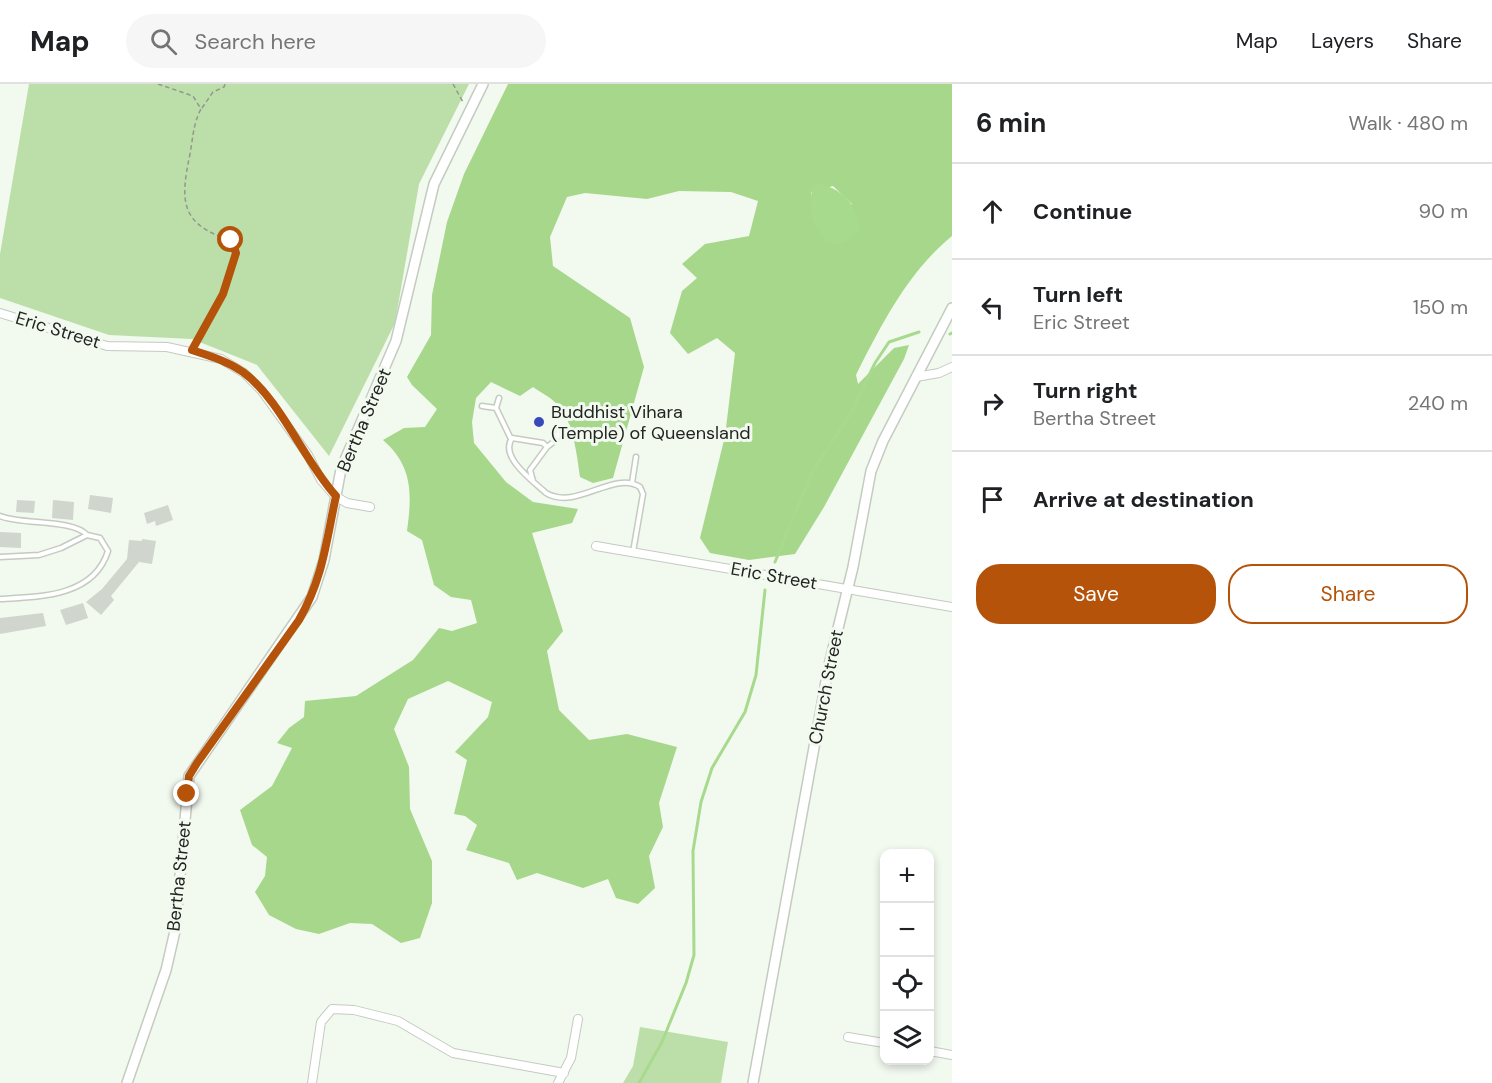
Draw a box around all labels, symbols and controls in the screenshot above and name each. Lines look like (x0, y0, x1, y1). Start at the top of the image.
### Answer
search box (126, 14, 546, 68)
text: Map (30, 23, 90, 60)
icon: search (147, 25, 180, 58)
text: Search here (195, 27, 316, 56)
text: Map (1236, 27, 1278, 55)
text: Layers (1311, 27, 1374, 55)
text: Share (1407, 27, 1462, 55)
text: 6 min (976, 106, 1046, 140)
text: Walk · 480 m (1348, 110, 1468, 136)
icon: ahead (976, 195, 1009, 228)
text: Continue (1033, 197, 1132, 226)
text: 90 m (1419, 198, 1468, 224)
route start (217, 226, 243, 252)
text: Turn left (1033, 280, 1123, 309)
icon: left (976, 291, 1009, 324)
text: 150 m (1413, 294, 1468, 320)
street label: Eric Street (13, 306, 103, 354)
text: Eric Street (1033, 309, 1130, 335)
street label: Bertha Street (331, 364, 397, 476)
text: Turn right (1033, 376, 1138, 405)
icon: right (976, 387, 1009, 420)
text: 240 m (1408, 390, 1468, 416)
place label: Buddhist Vihara (Temple) of Queensland (551, 400, 751, 445)
text: Bertha Street (1033, 405, 1156, 431)
marker: Buddhist Vihara (Temple) of Queensland (532, 415, 546, 429)
icon: arrive (976, 483, 1009, 516)
text: Arrive at destination (1033, 485, 1254, 514)
street label: Eric Street (729, 557, 819, 595)
button: Save (976, 564, 1216, 624)
button: Share (1228, 564, 1468, 624)
street label: Church Street (803, 628, 849, 746)
route end (173, 780, 199, 806)
street label: Bertha Street (161, 820, 197, 932)
map controls (880, 849, 934, 1065)
button: + (880, 849, 934, 903)
button: − (880, 903, 934, 957)
button: locate (880, 957, 934, 1011)
button: layers (880, 1011, 934, 1065)

